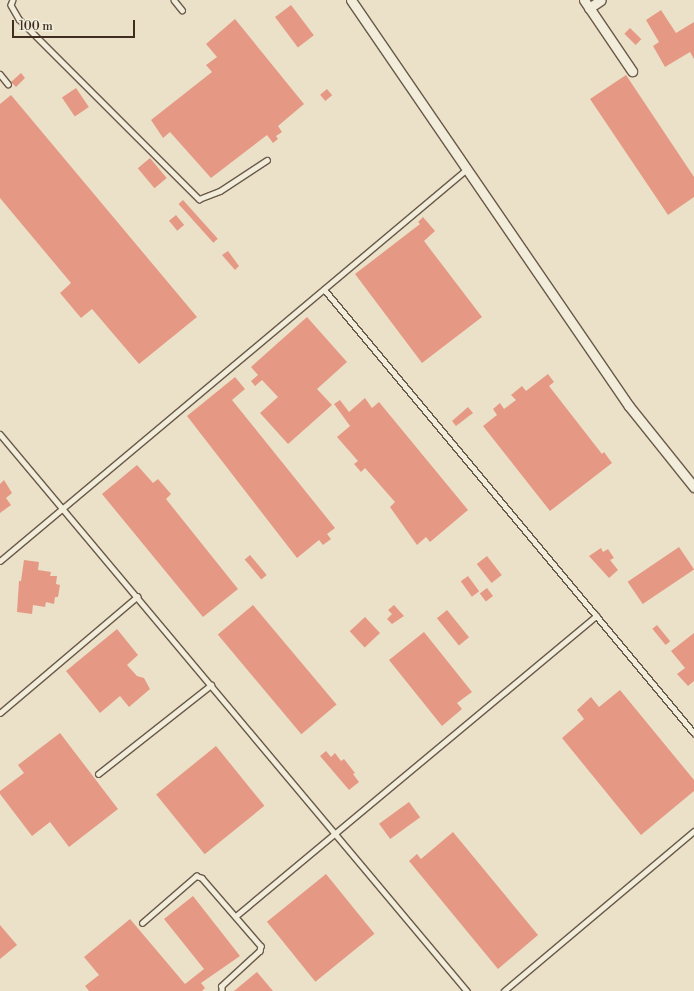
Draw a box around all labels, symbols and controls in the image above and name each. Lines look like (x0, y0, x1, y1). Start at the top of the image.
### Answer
scale bar (14, 12, 137, 38)
text: 100 m (19, 19, 53, 34)

